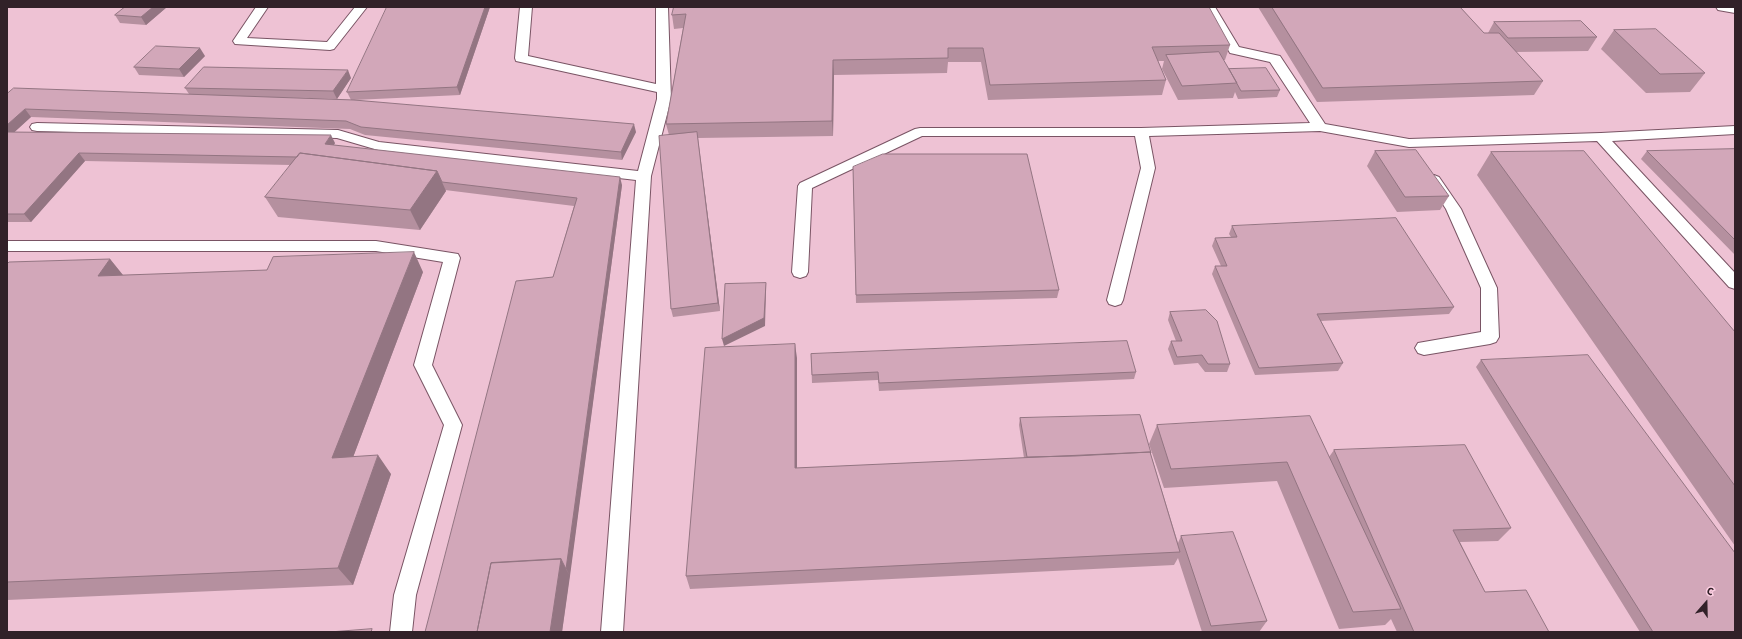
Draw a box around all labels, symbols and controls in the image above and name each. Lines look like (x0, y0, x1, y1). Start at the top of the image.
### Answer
north arrow (1686, 583, 1726, 623)
text: С (1705, 583, 1716, 599)

